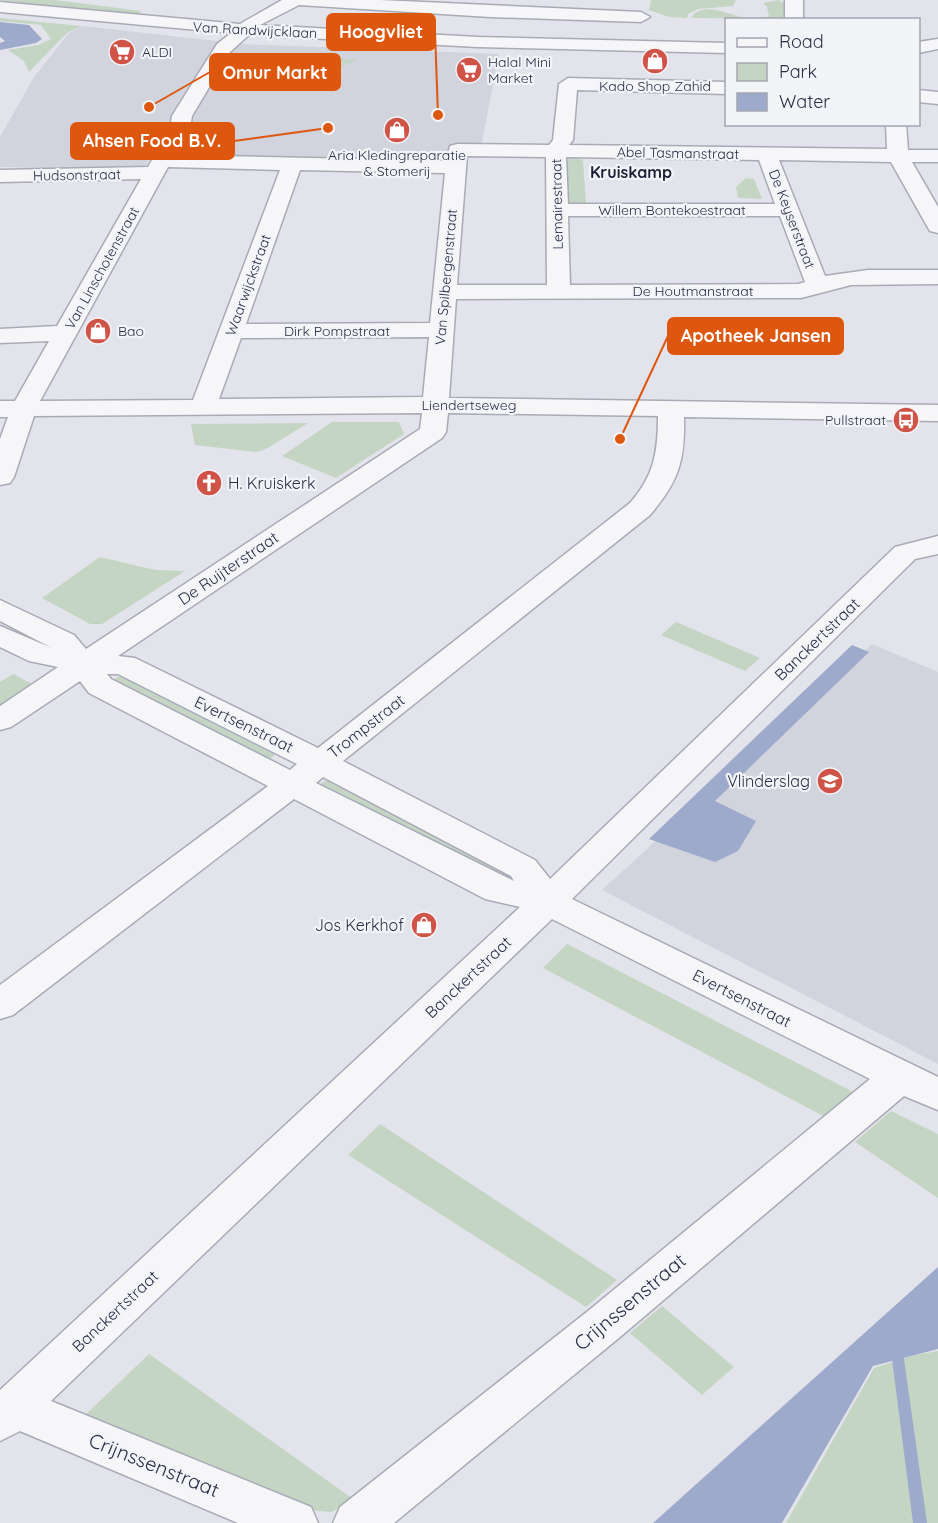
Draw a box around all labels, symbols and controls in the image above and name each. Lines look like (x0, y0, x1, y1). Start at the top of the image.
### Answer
callout: Hoogvliet (327, 14, 435, 50)
street label: Van Randwijcklaan (192, 18, 318, 42)
legend (725, 18, 920, 126)
text: Hoogvliet (339, 20, 423, 43)
text: Road (779, 30, 824, 53)
supermarket icon: ALDI (107, 37, 137, 67)
place label: ALDI (142, 43, 172, 61)
shop icon: Kado Shop Zahid (640, 46, 670, 76)
place label: Halal Mini Market (488, 53, 551, 87)
callout: Omur Markt (210, 54, 340, 90)
supermarket icon: Halal Mini Market (454, 55, 484, 85)
text: Park (779, 60, 817, 83)
text: Omur Markt (222, 61, 328, 84)
place label: Kado Shop Zahid (599, 77, 711, 95)
text: Water (779, 90, 830, 113)
shop icon: Aria Kledingreparatie & Stomerij (382, 115, 412, 145)
callout: Ahsen Food B.V. (71, 123, 234, 159)
text: Ahsen Food B.V. (83, 129, 221, 152)
street label: Abel Tasmanstraat (617, 143, 740, 163)
place label: Aria Kledingreparatie & Stomerij (328, 146, 466, 180)
street label: Lemairestraat (547, 158, 567, 250)
district label: Kruiskamp (590, 162, 672, 182)
street label: Hudsonstraat (33, 165, 121, 185)
street label: De Keyserstraat (765, 167, 819, 271)
street label: Willem Bontekoestraat (598, 201, 746, 219)
street label: Van Linschotenstraat (61, 203, 143, 332)
street label: Van Spilbergenstraat (431, 208, 461, 346)
street label: Waarwijckstraat (221, 231, 275, 338)
street label: De Houtmanstraat (633, 282, 754, 300)
shop icon: Bao (83, 316, 113, 346)
callout: Apotheek Jansen (668, 318, 843, 354)
place label: Bao (118, 322, 144, 340)
street label: Dirk Pompstraat (284, 322, 390, 340)
text: Apotheek Jansen (681, 324, 831, 347)
street label: Liendertseweg (422, 396, 516, 414)
bus stop icon: Pullstraat (891, 405, 921, 435)
place label: Pullstraat (825, 411, 886, 429)
church icon: H. Kruiskerk (194, 468, 224, 498)
place label: H. Kruiskerk (228, 473, 316, 493)
street label: De Ruijterstraat (174, 527, 282, 609)
street label: Banckertstraat (770, 593, 864, 685)
street label: Trompstraat (323, 690, 409, 762)
street label: Evertsenstraat (191, 691, 297, 757)
school or university icon: Vlinderslag (815, 766, 845, 796)
place label: Vlinderslag (727, 771, 810, 791)
shop icon: Jos Kerkhof (409, 910, 439, 940)
place label: Jos Kerkhof (315, 915, 404, 935)
street label: Banckertstraat (421, 932, 515, 1022)
street label: Evertsenstraat (689, 965, 795, 1031)
street label: Crijnssenstraat (569, 1247, 691, 1356)
street label: Banckertstraat (68, 1266, 162, 1356)
street label: Crijnssenstraat (85, 1427, 223, 1502)

